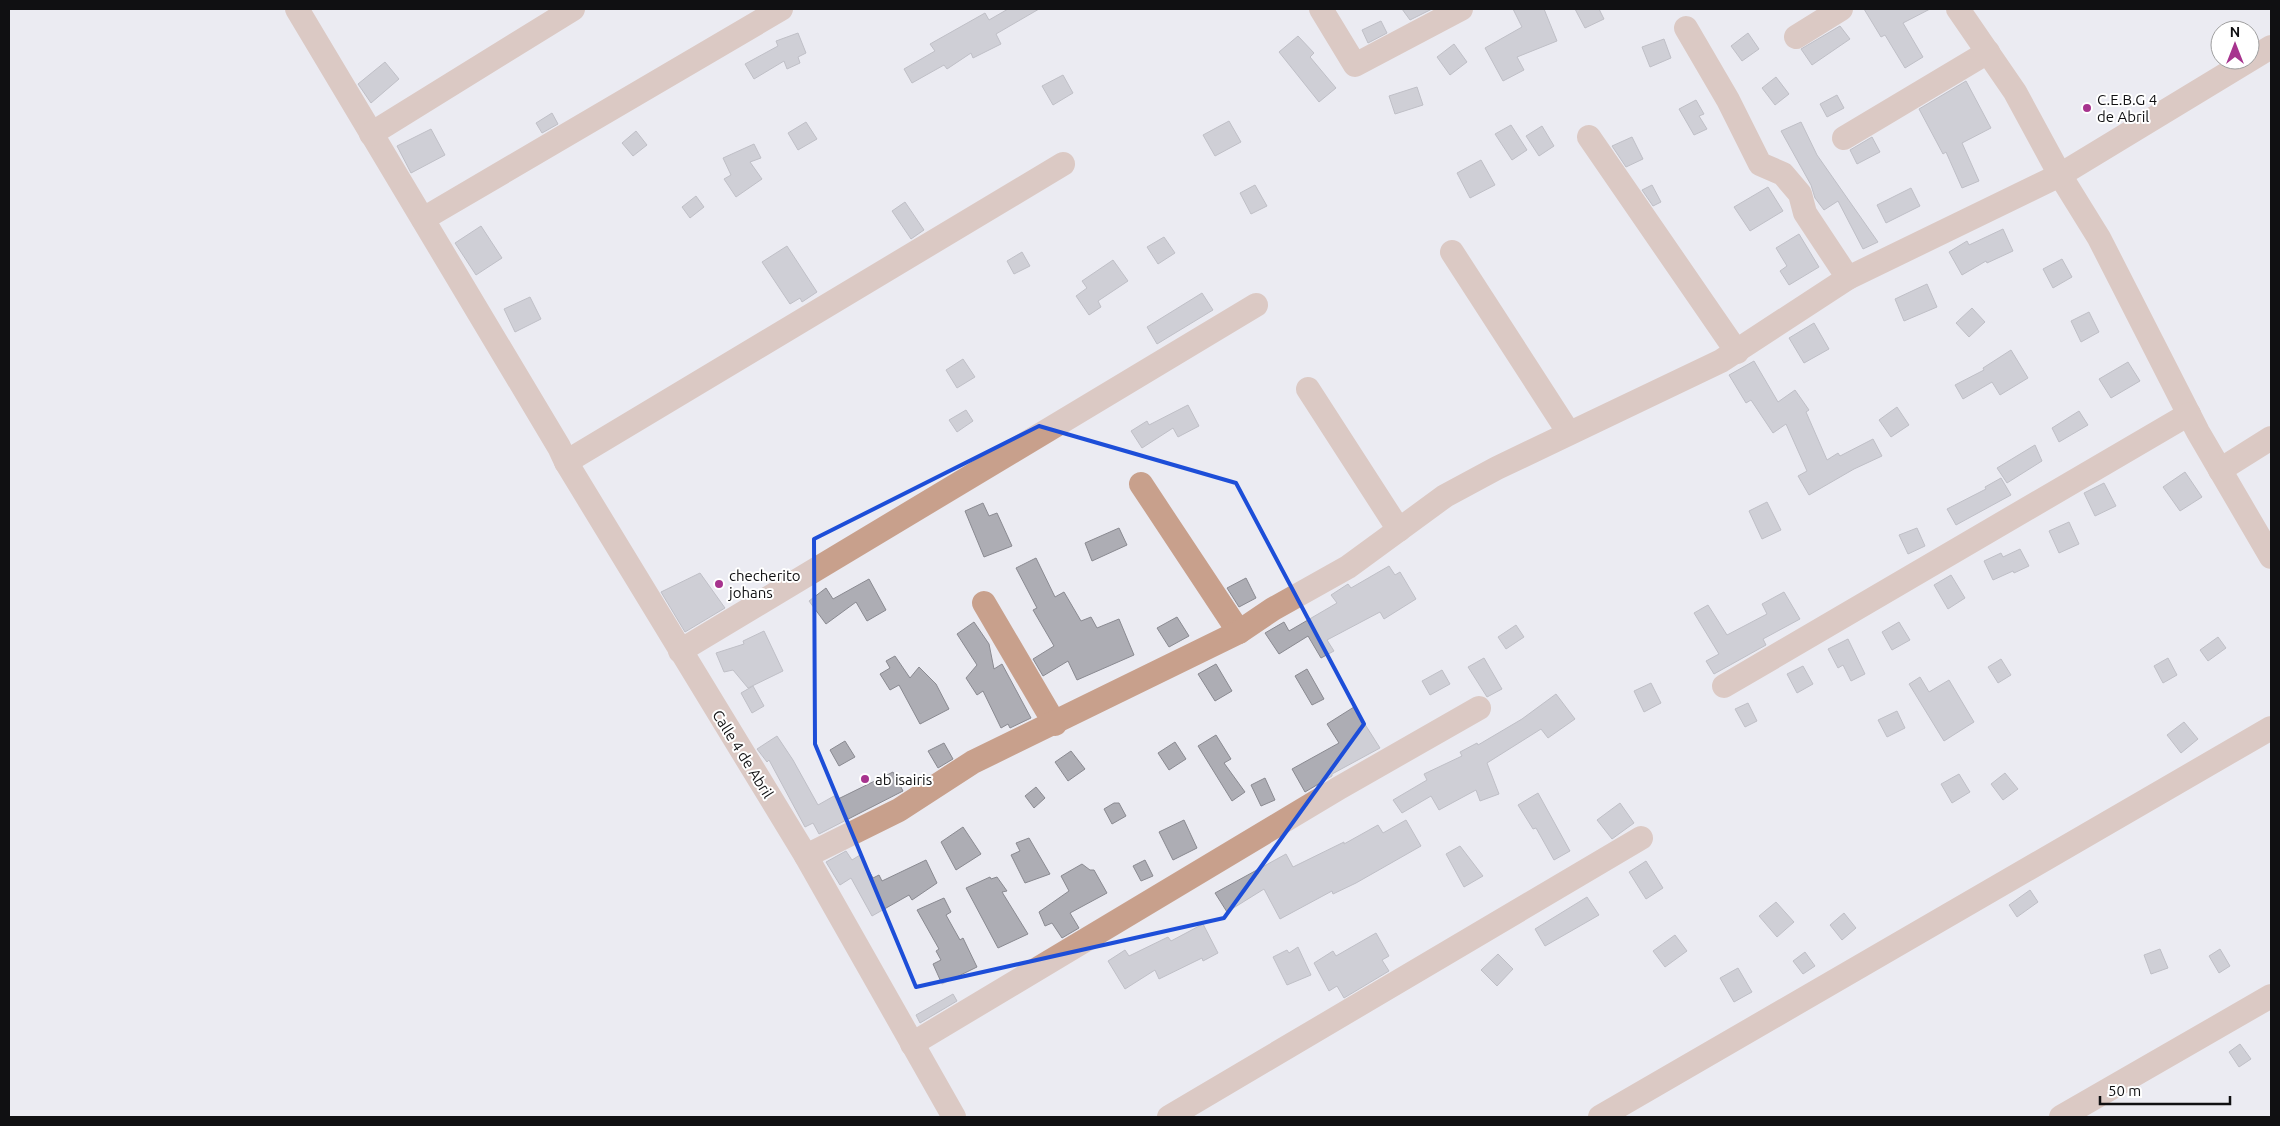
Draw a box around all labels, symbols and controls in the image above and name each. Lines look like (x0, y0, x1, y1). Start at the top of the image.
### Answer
north arrow (2210, 20, 2260, 70)
text: N (2230, 24, 2240, 40)
place label: C.E.B.G 4 de Abril (2097, 91, 2157, 125)
marker: C.E.B.G 4 de Abril (2081, 102, 2093, 114)
place label: checherito johans (728, 567, 801, 601)
marker: checherito johans (713, 578, 725, 590)
street label: Calle 4 de Abril (709, 707, 777, 801)
place label: ab isairis (875, 771, 932, 788)
marker: ab isairis (859, 773, 871, 785)
scale bar (2100, 1074, 2230, 1106)
text: 50 m (2108, 1082, 2141, 1099)

